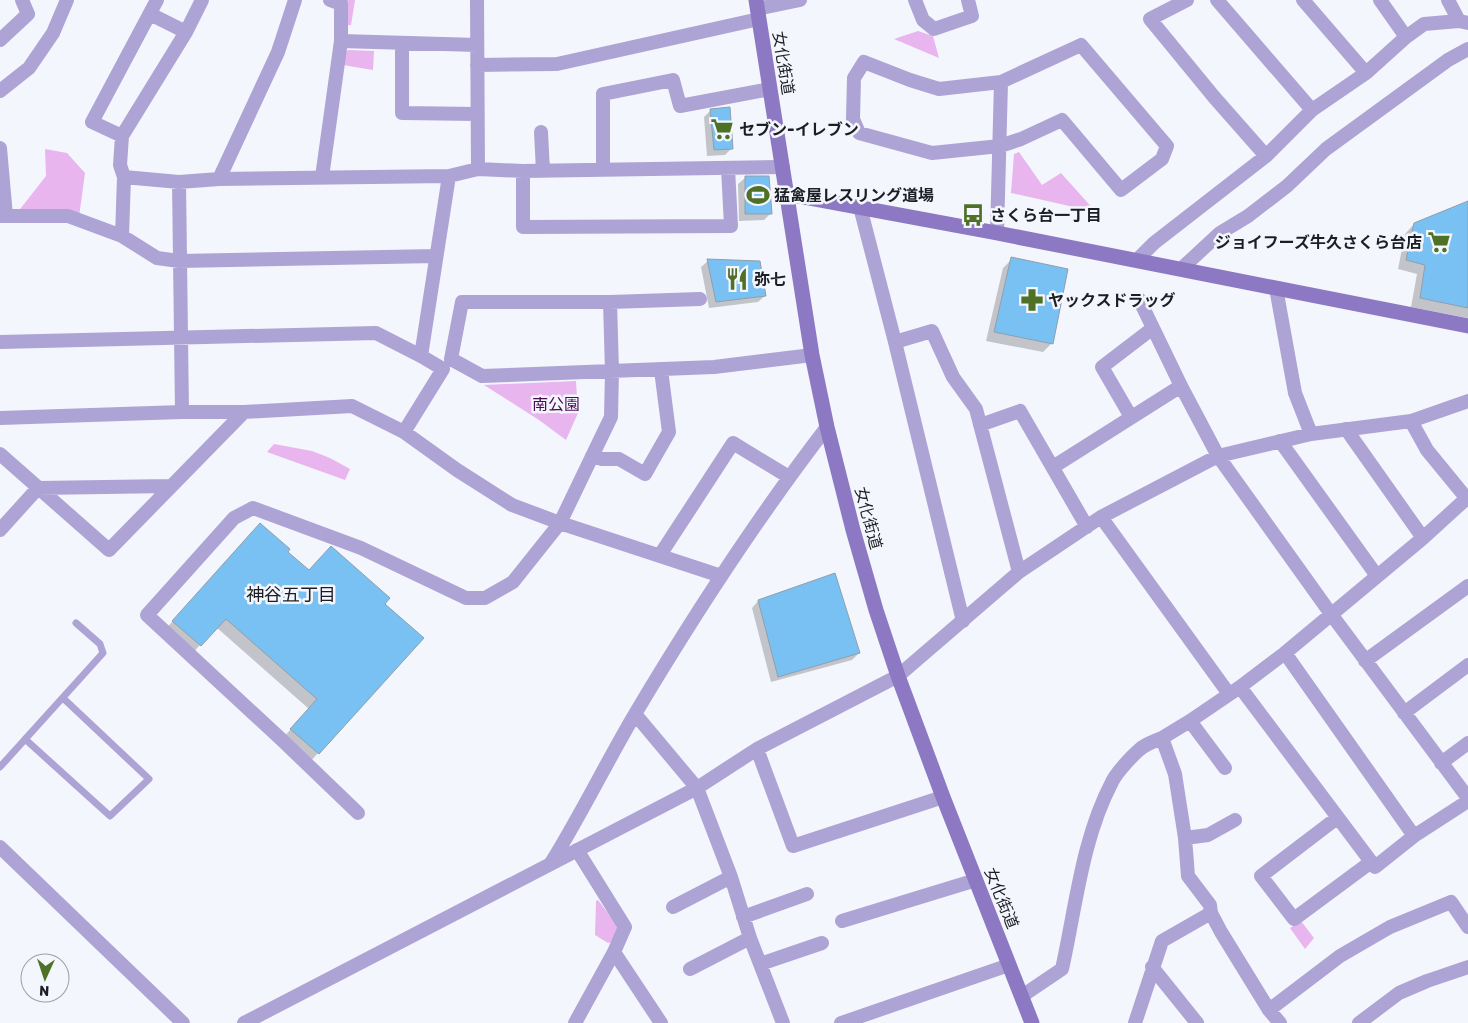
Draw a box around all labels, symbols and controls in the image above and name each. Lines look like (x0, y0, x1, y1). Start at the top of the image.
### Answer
street label: 女化街道 (769, 30, 798, 96)
supermarket icon: セブン-イレブン (709, 116, 735, 142)
place label: セブン-イレブン (739, 120, 859, 139)
sports icon: 猛禽屋レスリング道場 (745, 182, 771, 208)
place label: 猛禽屋レスリング道場 (774, 186, 934, 205)
bus stop icon: さくら台一丁目 (960, 202, 986, 228)
place label: さくら台一丁目 (990, 206, 1102, 225)
supermarket icon: ジョイフーズ牛久さくら台店 (1426, 229, 1452, 255)
place label: ジョイフーズ牛久さくら台店 (1215, 233, 1422, 252)
restaurant icon: 弥七 (724, 266, 750, 292)
place label: 弥七 (754, 270, 786, 289)
pharmacy icon: ヤックスドラッグ (1019, 287, 1045, 313)
place label: ヤックスドラッグ (1048, 291, 1176, 310)
park label: 南公園 (532, 395, 580, 414)
street label: 女化街道 (851, 485, 886, 552)
district label: 神谷五丁目 (246, 584, 336, 606)
street label: 女化街道 (981, 865, 1022, 931)
north arrow (20, 953, 70, 1003)
text: N (39, 982, 50, 999)

